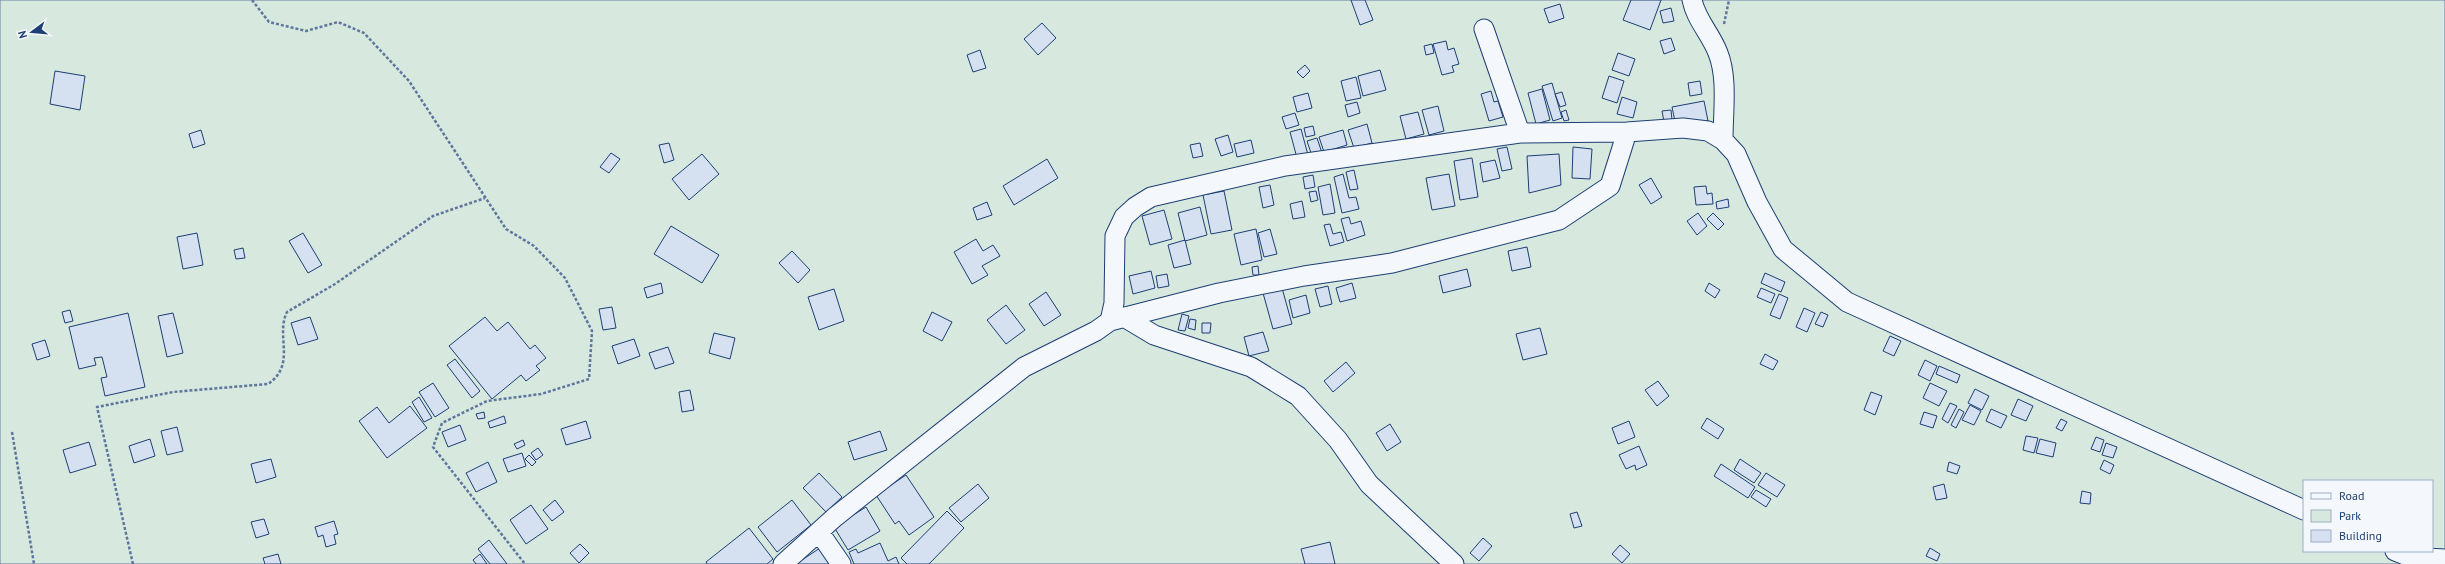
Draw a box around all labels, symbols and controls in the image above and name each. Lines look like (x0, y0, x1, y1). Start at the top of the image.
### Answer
north arrow (12, 12, 52, 52)
text: N (15, 29, 30, 40)
legend (2303, 480, 2433, 552)
text: Road (2339, 488, 2364, 503)
text: Park (2339, 508, 2361, 523)
text: Building (2339, 528, 2382, 543)

